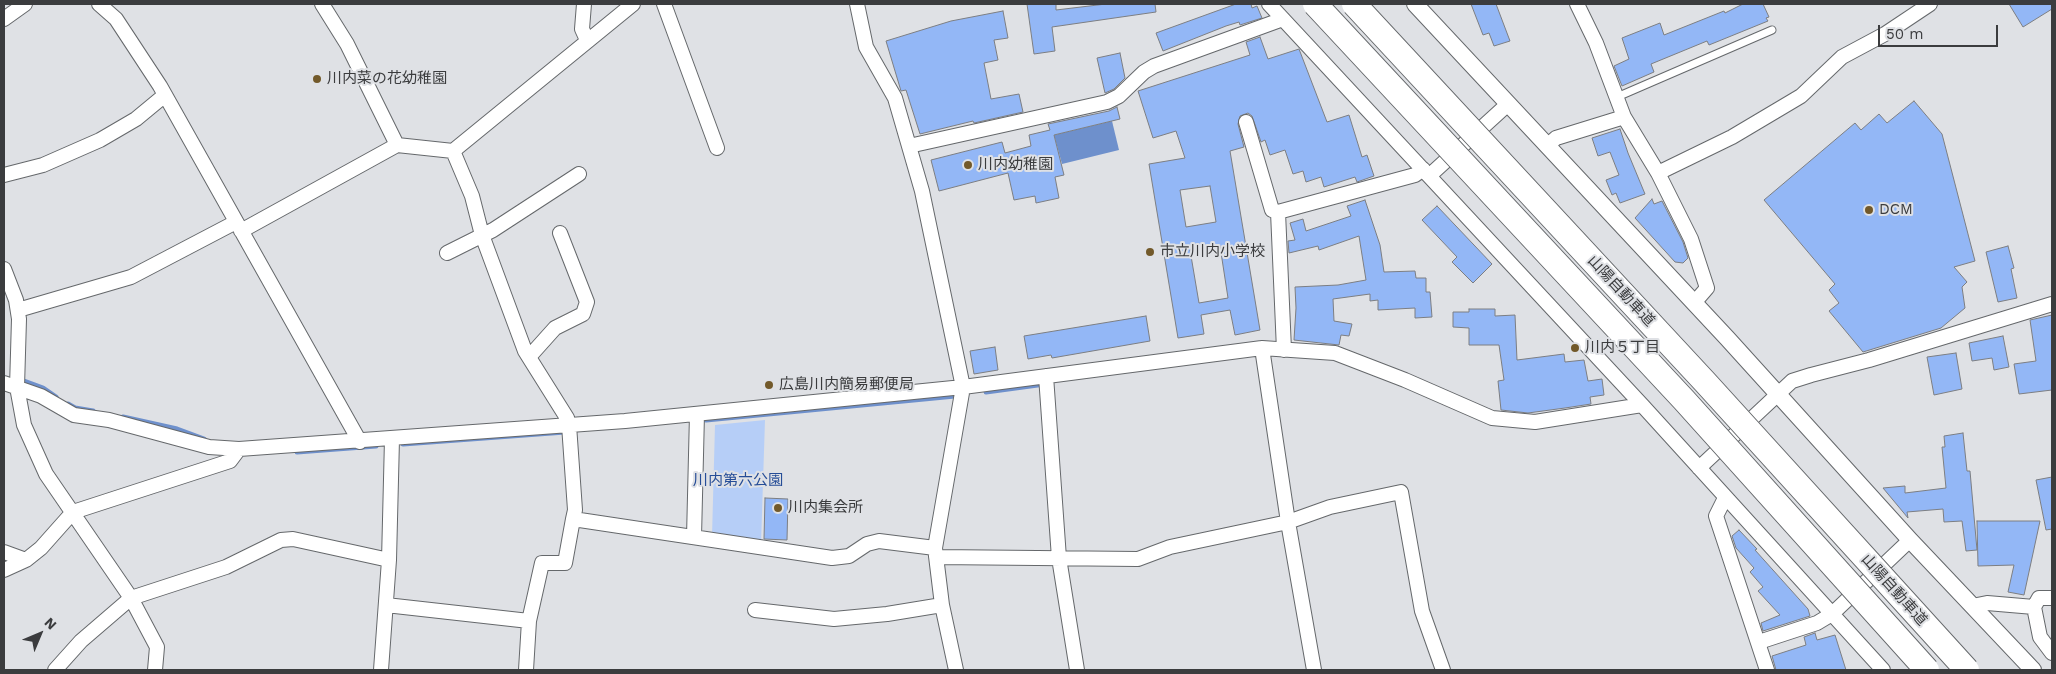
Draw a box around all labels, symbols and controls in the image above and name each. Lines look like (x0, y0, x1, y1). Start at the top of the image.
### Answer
scale bar (1881, 15, 2001, 47)
text: 50 m (1886, 25, 1923, 43)
place label: 川内菜の花幼稚園 (327, 70, 447, 88)
marker: 川内菜の花幼稚園 (311, 73, 323, 85)
place label: 川内幼稚園 (978, 156, 1053, 174)
marker: 川内幼稚園 (962, 159, 974, 171)
place label: DCM (1879, 201, 1913, 219)
marker: DCM (1863, 204, 1875, 216)
place label: 市立川内小学校 (1160, 243, 1265, 261)
marker: 市立川内小学校 (1144, 246, 1156, 258)
street label: 山陽自動車道 (1584, 252, 1658, 330)
place label: 川内５丁目 (1585, 339, 1660, 357)
marker: 川内５丁目 (1569, 342, 1581, 354)
place label: 広島川内簡易郵便局 (779, 376, 914, 394)
marker: 広島川内簡易郵便局 (763, 379, 775, 391)
park label: 川内第六公園 (693, 472, 783, 490)
place label: 川内集会所 (788, 499, 863, 517)
marker: 川内集会所 (772, 502, 784, 514)
street label: 山陽自動車道 (1857, 551, 1931, 629)
north arrow (15, 609, 65, 659)
text: N (41, 614, 60, 633)

